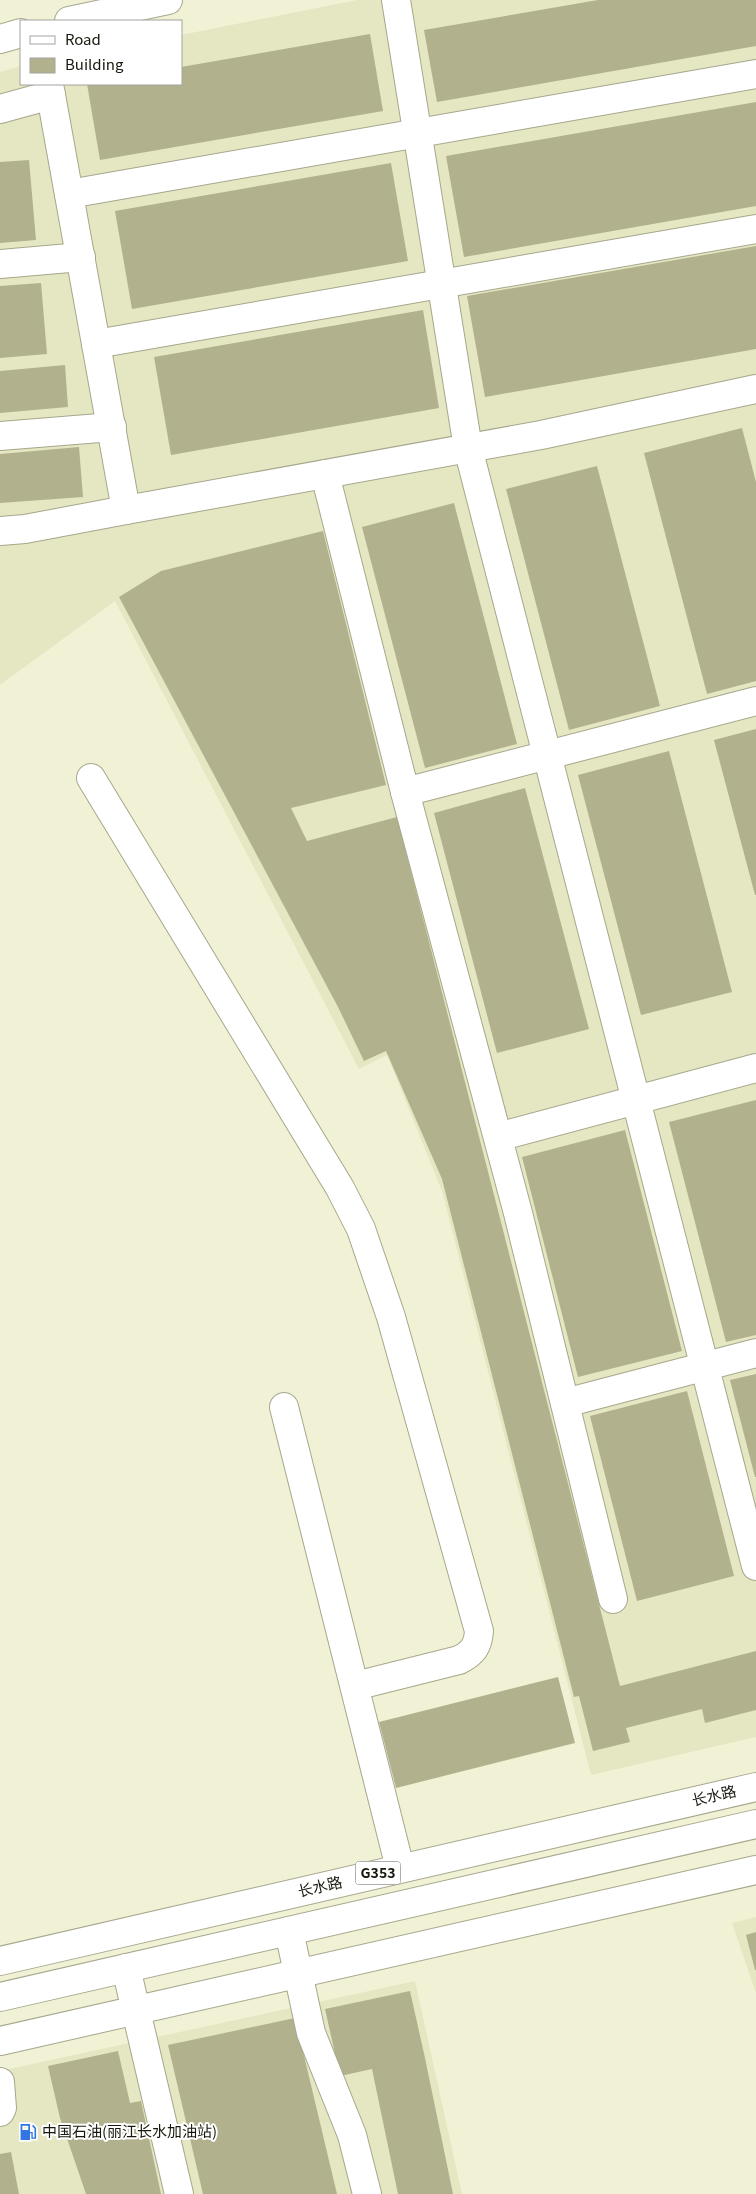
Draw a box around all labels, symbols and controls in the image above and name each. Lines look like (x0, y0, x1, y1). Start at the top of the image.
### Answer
legend (20, 20, 182, 85)
text: Road (65, 28, 101, 49)
text: Building (65, 53, 124, 74)
street label: 长水路 (689, 1779, 738, 1810)
road number: G353 (356, 1862, 400, 1885)
street label: 长水路 (295, 1870, 344, 1901)
place label: 中国石油(丽江长水加油站) (42, 2120, 217, 2141)
fuel station icon: 中国石油(丽江长水加油站) (18, 2122, 38, 2142)

